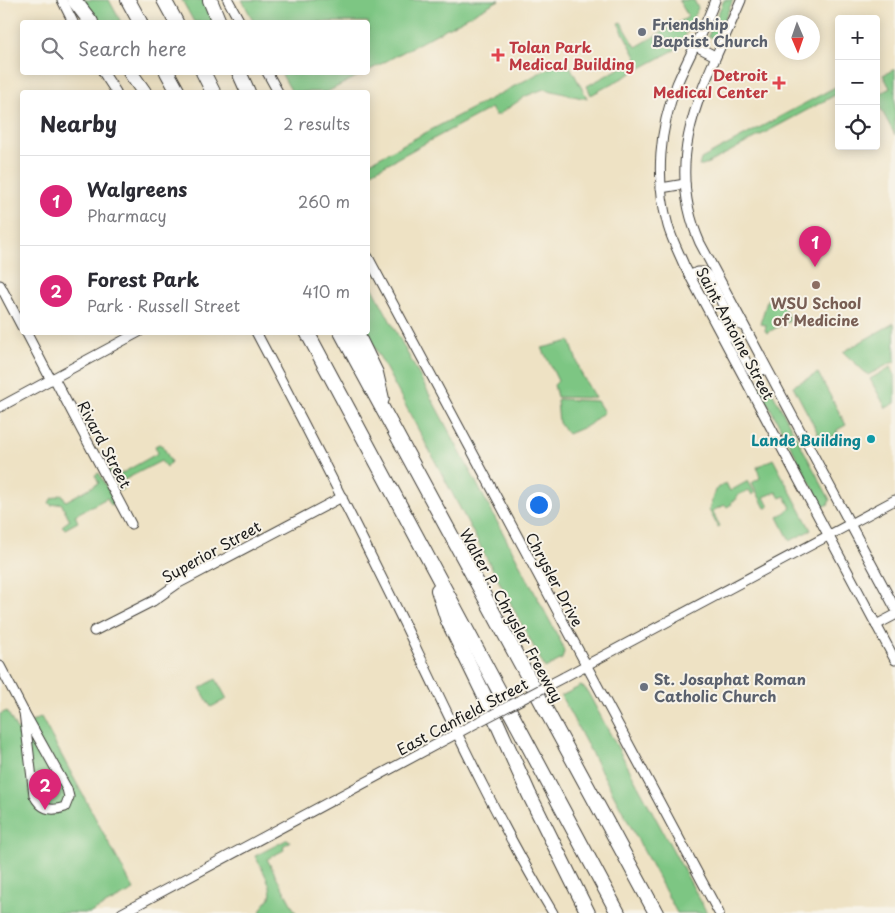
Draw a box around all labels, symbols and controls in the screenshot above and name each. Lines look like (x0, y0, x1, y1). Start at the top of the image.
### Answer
place label: Friendship Baptist Church (652, 12, 768, 52)
north arrow (775, 15, 820, 60)
map controls (835, 15, 880, 150)
button: + (835, 15, 880, 60)
search box (20, 20, 370, 75)
marker: Friendship Baptist Church (636, 26, 648, 38)
icon: search (38, 34, 66, 62)
text: Search here (78, 34, 187, 62)
place label: Tolan Park Medical Building (509, 35, 634, 75)
marker: Tolan Park Medical Building (491, 48, 505, 62)
button: − (835, 60, 880, 105)
place label: Detroit Medical Center (653, 63, 768, 103)
marker: Detroit Medical Center (772, 76, 786, 90)
button: locate (835, 105, 880, 150)
text: Nearby (40, 107, 117, 139)
text: 2 results (283, 111, 350, 135)
text: Walgreens (87, 175, 187, 203)
text: 1 (52, 189, 60, 213)
text: 260 m (298, 189, 350, 213)
text: Pharmacy (87, 203, 167, 227)
pin: 1 (799, 226, 831, 267)
street label: Saint Antoine Street (691, 262, 781, 404)
text: Forest Park (87, 265, 199, 293)
text: 2 (50, 279, 62, 303)
text: 410 m (302, 279, 350, 303)
marker: WSU School of Medicine (810, 279, 822, 291)
place label: WSU School of Medicine (771, 291, 861, 331)
text: Park · Russell Street (87, 293, 240, 317)
street label: Rivard Street (72, 396, 138, 492)
place label: Lande Building (751, 428, 861, 451)
marker: Lande Building (865, 433, 877, 445)
your location (526, 492, 552, 518)
street label: Superior Street (157, 514, 265, 588)
street label: Walter P. Chrysler Freeway (455, 524, 569, 706)
street label: Chrysler Drive (520, 528, 590, 630)
place label: St. Josaphat Roman Catholic Church (654, 667, 806, 707)
street label: East Canfield Street (392, 672, 532, 760)
marker: St. Josaphat Roman Catholic Church (638, 681, 650, 693)
pin: 2 (29, 769, 61, 810)

